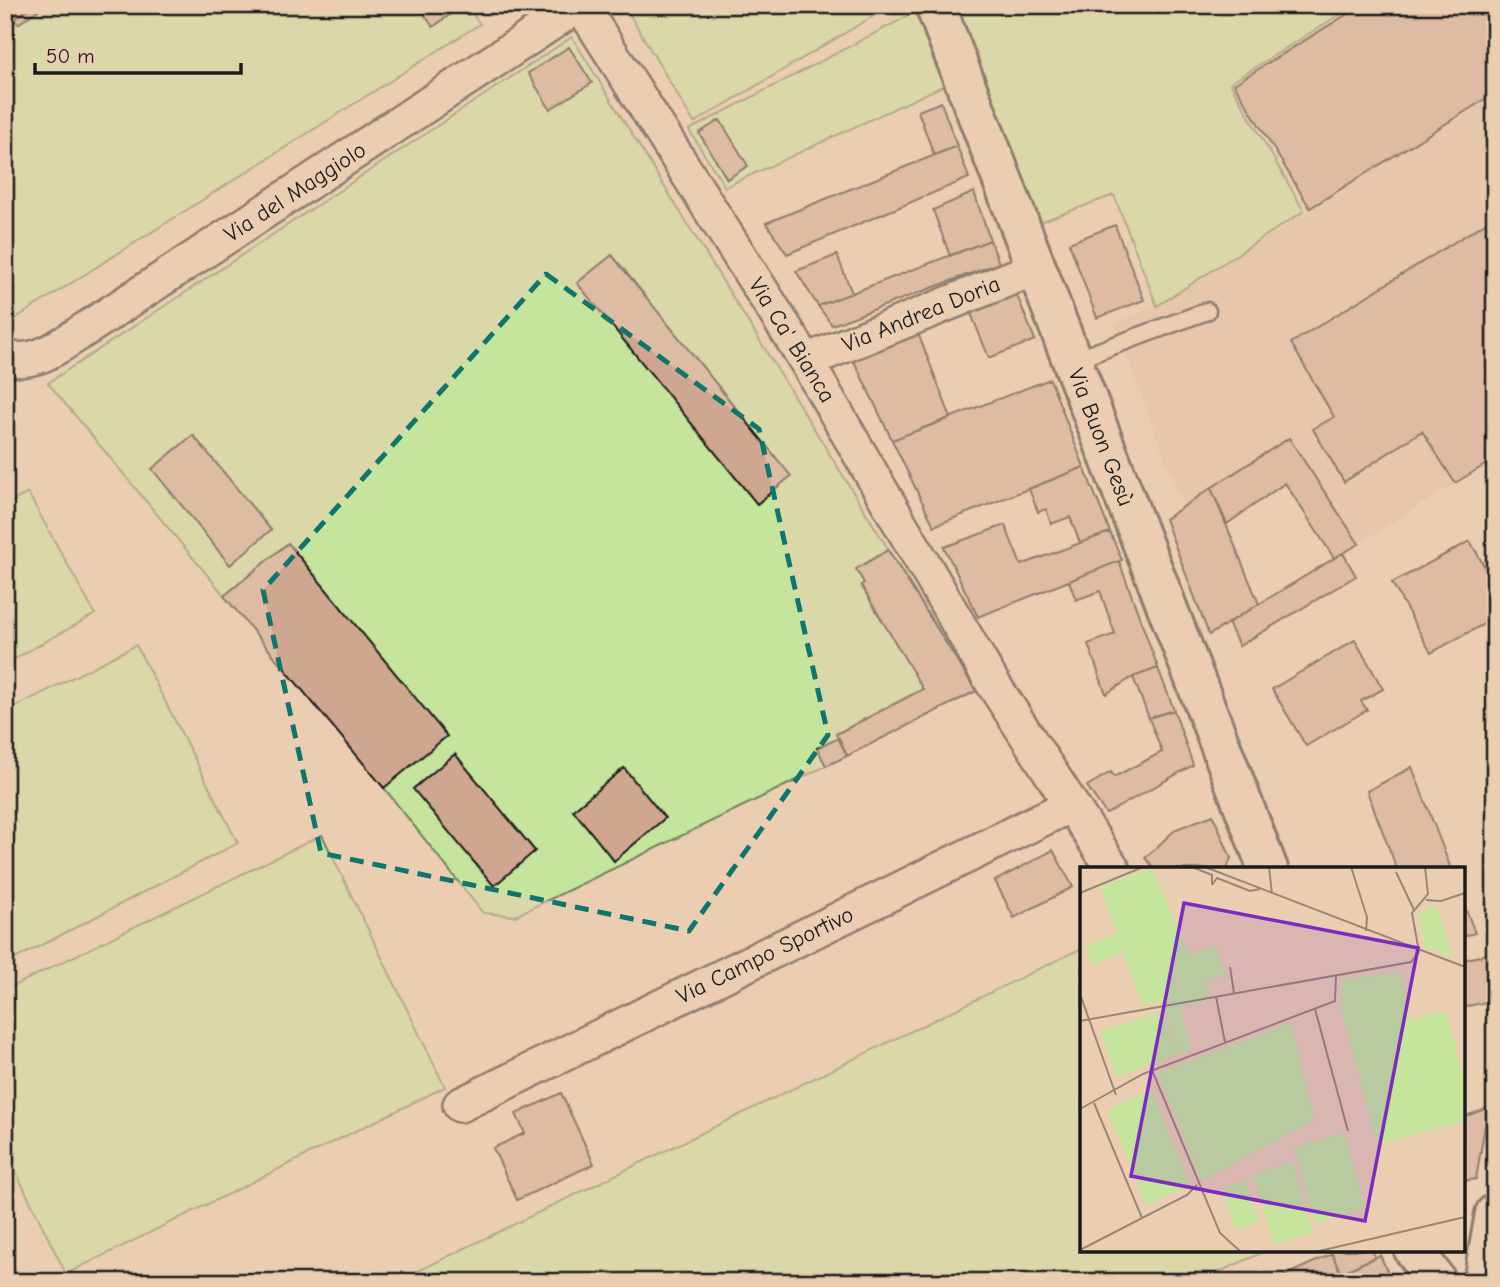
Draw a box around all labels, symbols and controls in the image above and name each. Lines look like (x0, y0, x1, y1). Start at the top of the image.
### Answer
scale bar (35, 32, 242, 76)
text: 50 m (46, 44, 95, 68)
street label: Via del Maggiolo (219, 136, 371, 248)
street label: Via Andrea Doria (838, 270, 1004, 358)
street label: Via Ca' Bianca (743, 273, 841, 407)
street label: Via Buon Gesù (1062, 364, 1140, 510)
inset map (1080, 867, 1465, 1252)
street label: Via Campo Sportivo (672, 900, 858, 1010)

